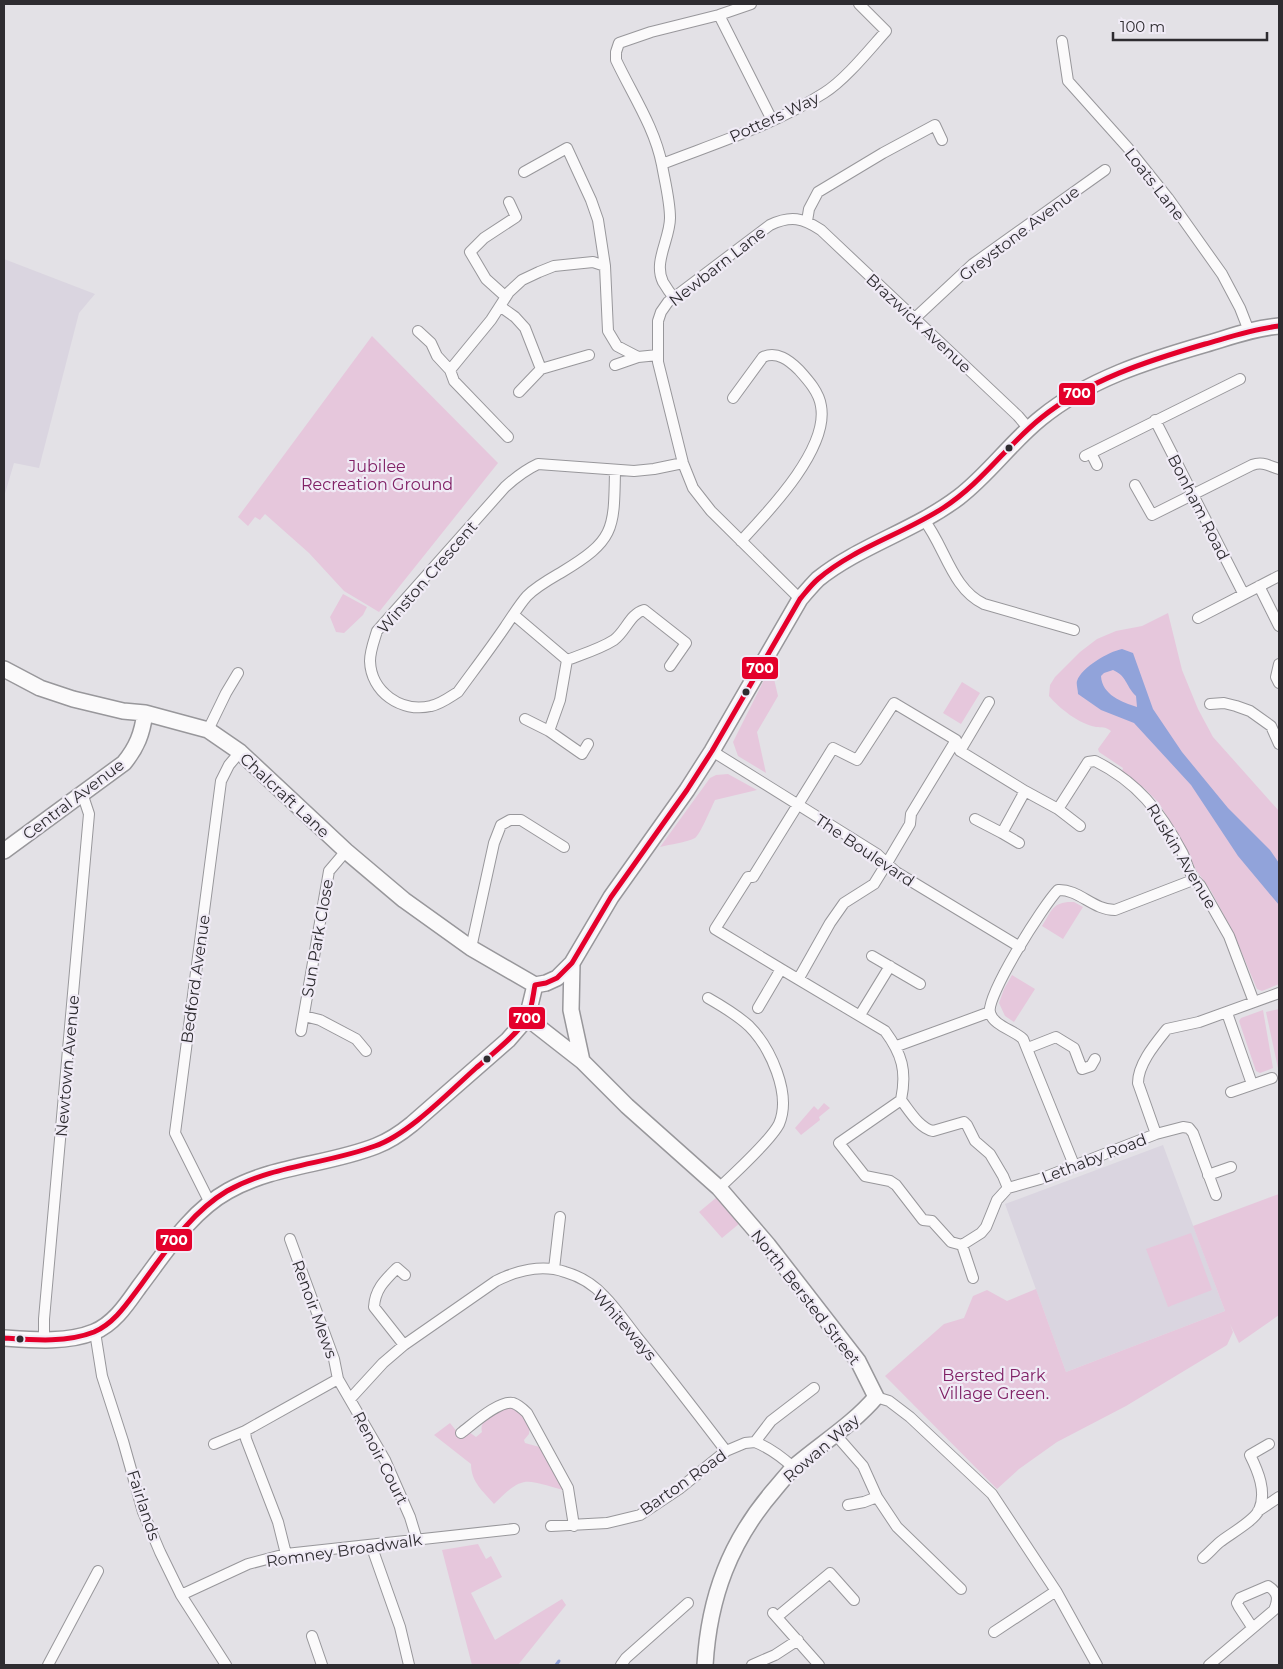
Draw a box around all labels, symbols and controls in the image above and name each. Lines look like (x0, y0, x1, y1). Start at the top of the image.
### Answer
scale bar (1113, 10, 1267, 42)
text: 100 m (1120, 17, 1165, 36)
street label: Potters Way (726, 88, 822, 146)
street label: Loats Lane (1120, 144, 1189, 224)
street label: Greystone Avenue (955, 182, 1083, 285)
street label: Newbarn Lane (665, 223, 769, 310)
street label: Brazwick Avenue (862, 270, 975, 377)
line badge: 700 (1058, 382, 1096, 406)
text: 700 (1063, 384, 1091, 402)
unlabelled marker (1004, 443, 1014, 453)
street label: Bonham Road (1164, 451, 1233, 563)
park label: Jubilee Recreation Ground (301, 457, 453, 494)
street label: Winston Crescent (373, 517, 482, 637)
line badge: 700 (741, 656, 779, 680)
text: 700 (746, 659, 774, 677)
unlabelled marker (741, 687, 751, 697)
street label: Chalcraft Lane (236, 749, 333, 842)
street label: Central Avenue (19, 755, 128, 844)
street label: Ruskin Avenue (1143, 800, 1220, 912)
street label: The Boulevard (812, 810, 918, 891)
street label: Sun Park Close (298, 878, 337, 999)
street label: Bedford Avenue (177, 914, 214, 1045)
street label: Newtown Avenue (52, 994, 83, 1138)
line badge: 700 (508, 1006, 546, 1030)
text: 700 (513, 1009, 541, 1027)
unlabelled marker (482, 1054, 492, 1064)
street label: Lethaby Road (1039, 1130, 1149, 1187)
street label: North Bersted Street (747, 1226, 865, 1369)
line badge: 700 (155, 1228, 193, 1252)
text: 700 (160, 1231, 188, 1249)
street label: Renoir Mews (288, 1257, 341, 1361)
street label: Whiteways (589, 1286, 661, 1365)
unlabelled marker (15, 1334, 25, 1344)
park label: Bersted Park Village Green. (939, 1366, 1049, 1403)
street label: Renoir Court (349, 1409, 412, 1508)
street label: Rowan Way (780, 1410, 863, 1486)
street label: Barton Road (636, 1446, 730, 1519)
street label: Fairlands (123, 1467, 164, 1543)
street label: Romney Broadwalk (265, 1530, 424, 1571)

